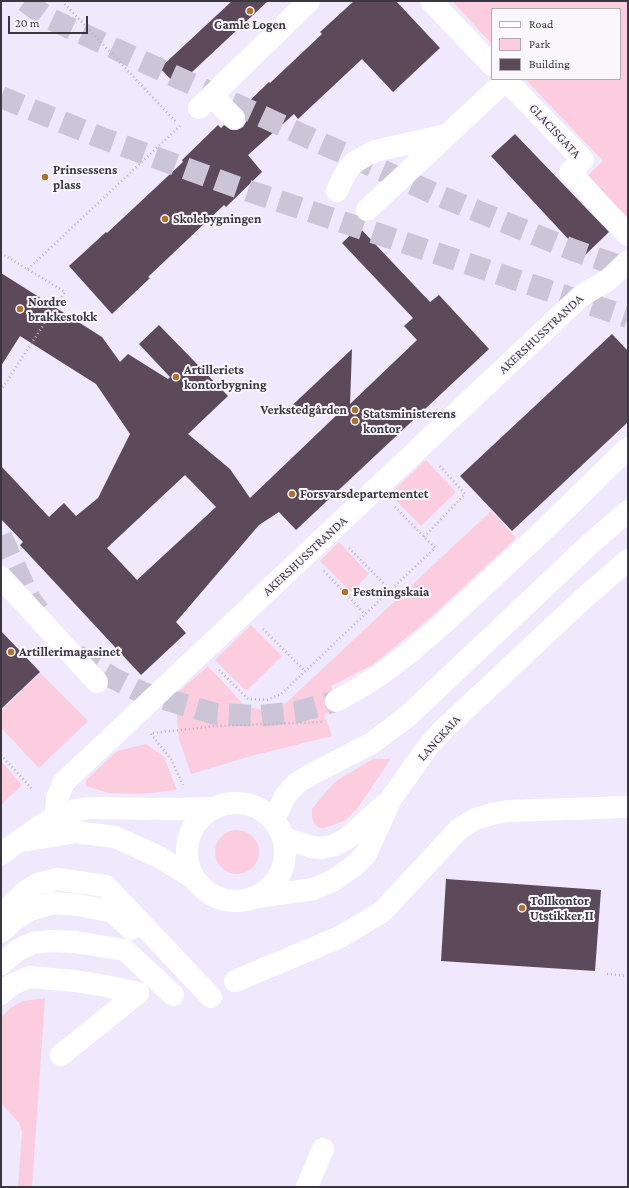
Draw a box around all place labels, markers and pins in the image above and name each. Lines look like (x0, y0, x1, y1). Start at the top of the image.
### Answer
marker: Gamle Logen (245, 6, 255, 16)
place label: Gamle Logen (214, 17, 286, 33)
place label: Prinsessens plass (53, 162, 117, 193)
marker: Prinsessens plass (40, 172, 50, 182)
place label: Skolebygningen (173, 211, 261, 227)
marker: Skolebygningen (160, 214, 170, 224)
place label: Nordre brakkestokk (28, 294, 97, 325)
marker: Nordre brakkestokk (15, 304, 25, 314)
place label: Artilleriets kontorbygning (184, 362, 267, 393)
marker: Artilleriets kontorbygning (171, 372, 181, 382)
place label: Verkstedgården (260, 402, 347, 418)
marker: Verkstedgården (350, 405, 360, 415)
place label: Statsministerens kontor (363, 406, 456, 437)
marker: Statsministerens kontor (350, 416, 360, 426)
place label: Forsvarsdepartementet (300, 486, 429, 502)
marker: Forsvarsdepartementet (287, 489, 297, 499)
place label: Festningskaia (353, 584, 429, 600)
marker: Festningskaia (340, 587, 350, 597)
place label: Artillerimagasinet (19, 644, 120, 660)
marker: Artillerimagasinet (6, 647, 16, 657)
place label: Tollkontor Utstikker II (530, 893, 594, 924)
marker: Tollkontor Utstikker II (517, 903, 527, 913)

